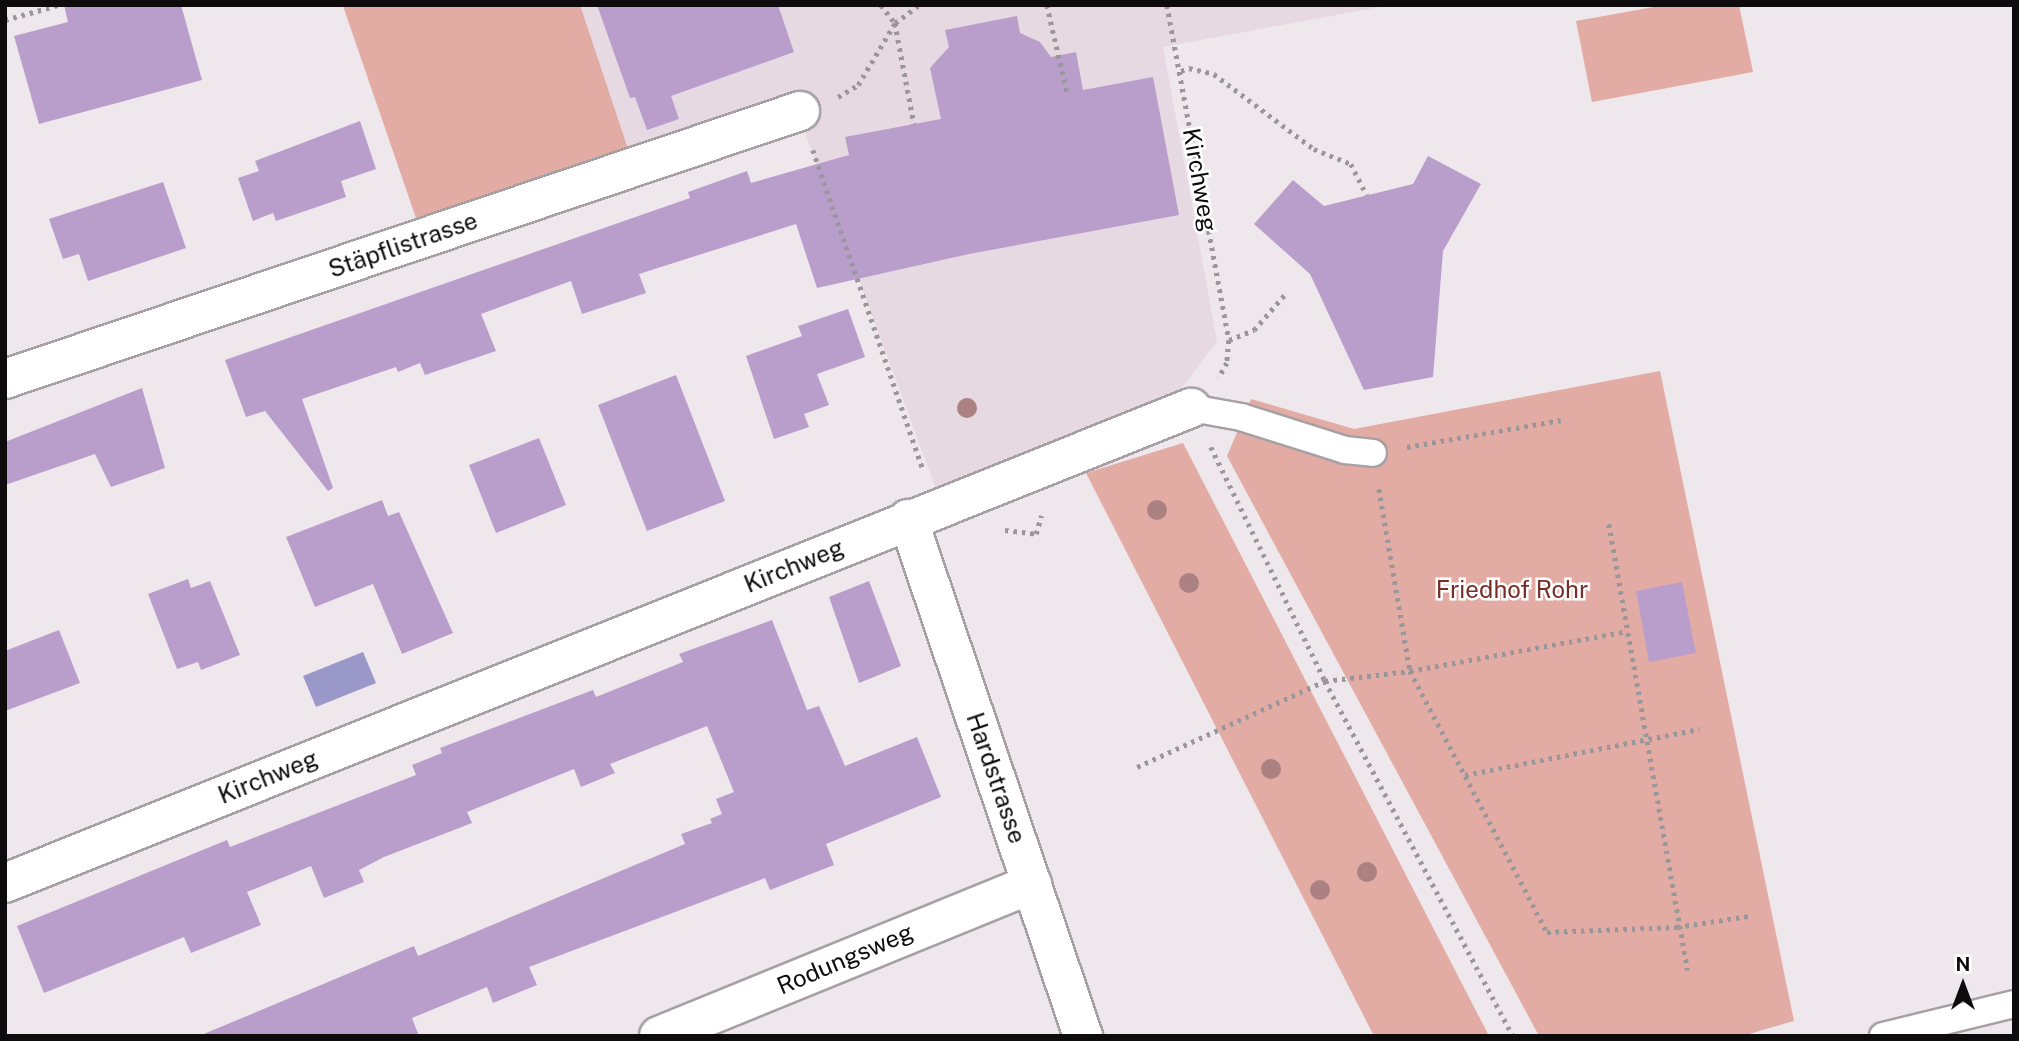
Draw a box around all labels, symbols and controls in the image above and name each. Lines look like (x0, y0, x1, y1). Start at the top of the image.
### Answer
street label: Kirchweg (1177, 126, 1223, 234)
street label: Stäpflistrasse (325, 206, 481, 284)
street label: Kirchweg (740, 533, 848, 599)
park label: Friedhof Rohr (1436, 576, 1588, 604)
street label: Hardstrasse (960, 709, 1032, 847)
street label: Kirchweg (214, 744, 322, 810)
street label: Rodungsweg (773, 917, 917, 1001)
north arrow (1928, 950, 1998, 1020)
text: N (1956, 953, 1970, 975)

